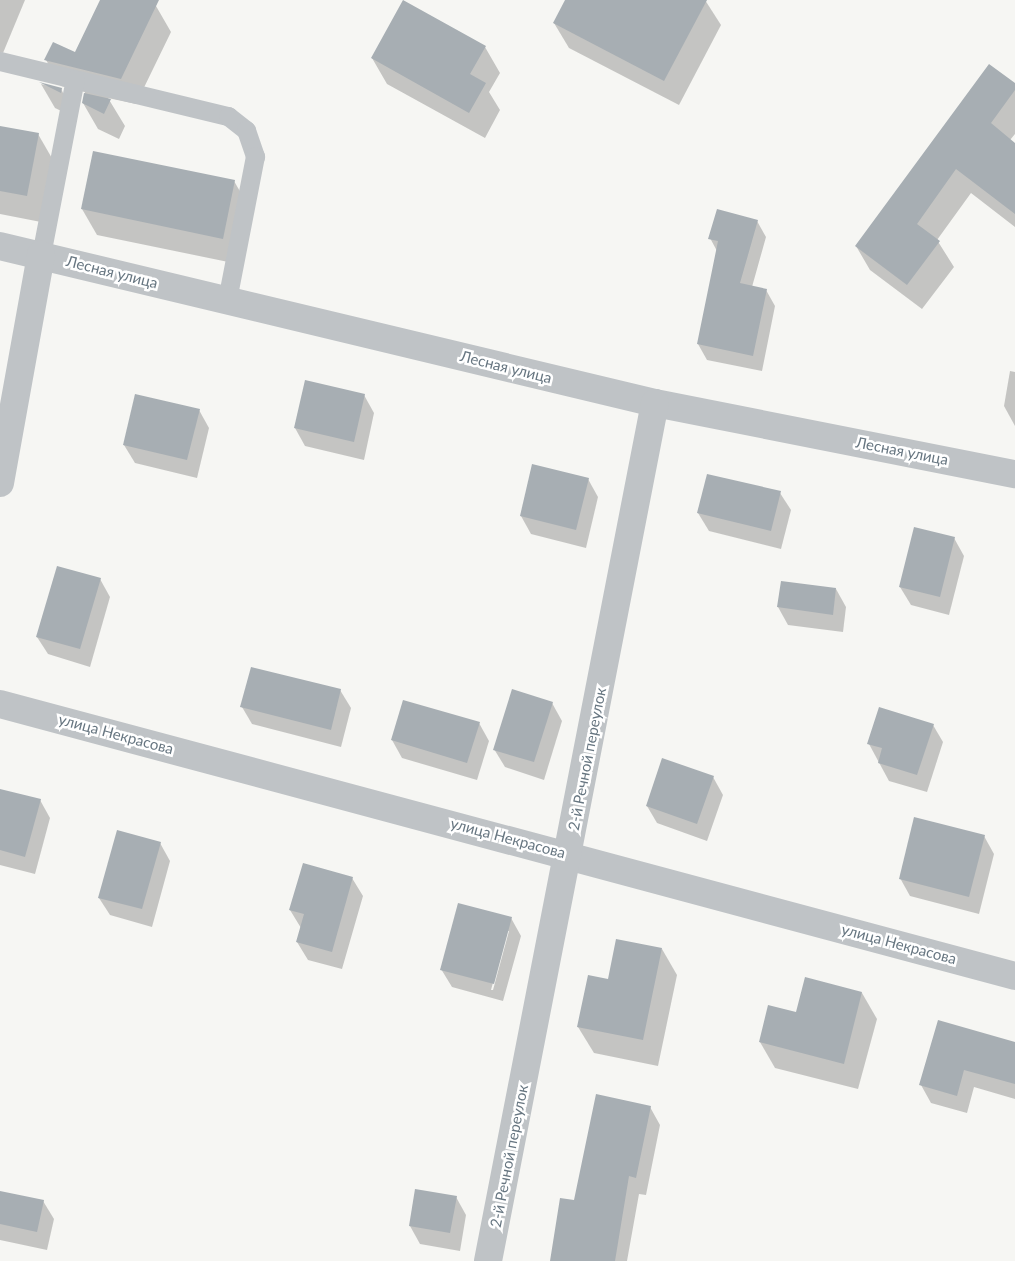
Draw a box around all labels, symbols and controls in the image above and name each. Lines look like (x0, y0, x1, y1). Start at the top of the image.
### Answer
street label: Лесная улица (64, 252, 160, 292)
street label: Лесная улица (458, 347, 554, 387)
street label: Лесная улица (854, 433, 950, 469)
street label: 2-й Речной переулок (564, 686, 610, 832)
street label: улица Некрасова (57, 710, 175, 758)
street label: улица Некрасова (449, 814, 567, 862)
street label: улица Некрасова (840, 920, 958, 968)
street label: 2-й Речной переулок (486, 1083, 532, 1229)

